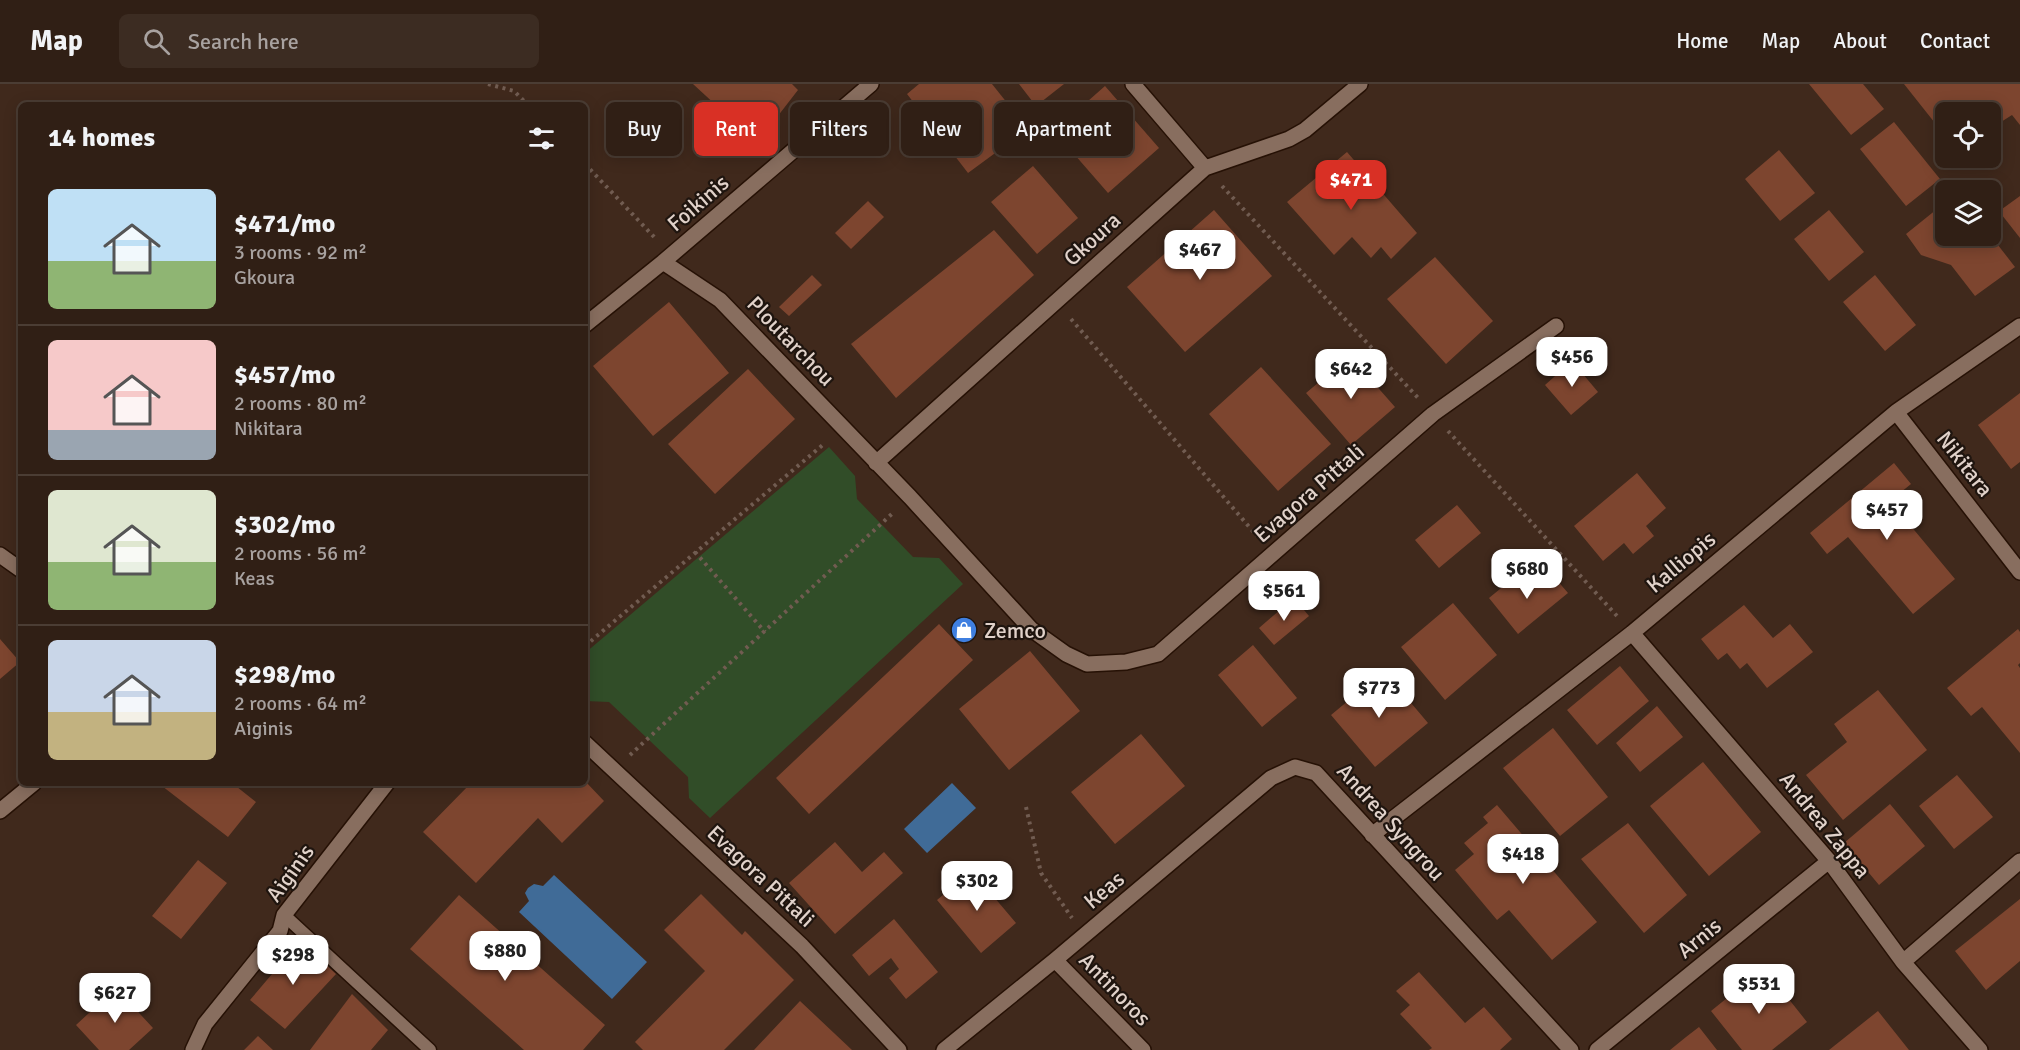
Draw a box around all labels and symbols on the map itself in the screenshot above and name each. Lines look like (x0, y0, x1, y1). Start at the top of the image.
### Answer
pin: $471 (1315, 160, 1387, 211)
street label: Foikinis (662, 169, 734, 237)
street label: Gkoura (1058, 206, 1126, 272)
pin: $467 (1164, 230, 1236, 281)
street label: Ploutarchou (741, 290, 841, 392)
pin: $456 (1536, 337, 1608, 388)
pin: $642 (1315, 349, 1387, 400)
street label: Nikitara (1931, 426, 1999, 502)
street label: Evagora Pittali (1248, 438, 1370, 548)
pin: $457 (1851, 490, 1923, 541)
street label: Kalliopis (1641, 525, 1721, 599)
pin: $680 (1491, 549, 1563, 600)
pin: $561 (1248, 571, 1320, 622)
shop icon: Zemco (949, 615, 979, 645)
place label: Zemco (984, 617, 1046, 644)
pin: $773 (1343, 668, 1415, 719)
street label: Andrea Syngrou (1331, 758, 1451, 886)
street label: Andrea Zappa (1774, 766, 1876, 884)
street label: Evagora Pittali (702, 819, 820, 933)
pin: $418 (1487, 834, 1559, 885)
street label: Aiginis (260, 839, 320, 907)
pin: $302 (941, 861, 1013, 912)
street label: Keas (1078, 865, 1130, 915)
street label: Arnis (1671, 912, 1727, 964)
pin: $880 (469, 931, 541, 982)
pin: $298 (257, 935, 329, 986)
street label: Antinoros (1074, 947, 1156, 1031)
pin: $531 (1723, 964, 1795, 1015)
pin: $627 (79, 973, 151, 1024)

